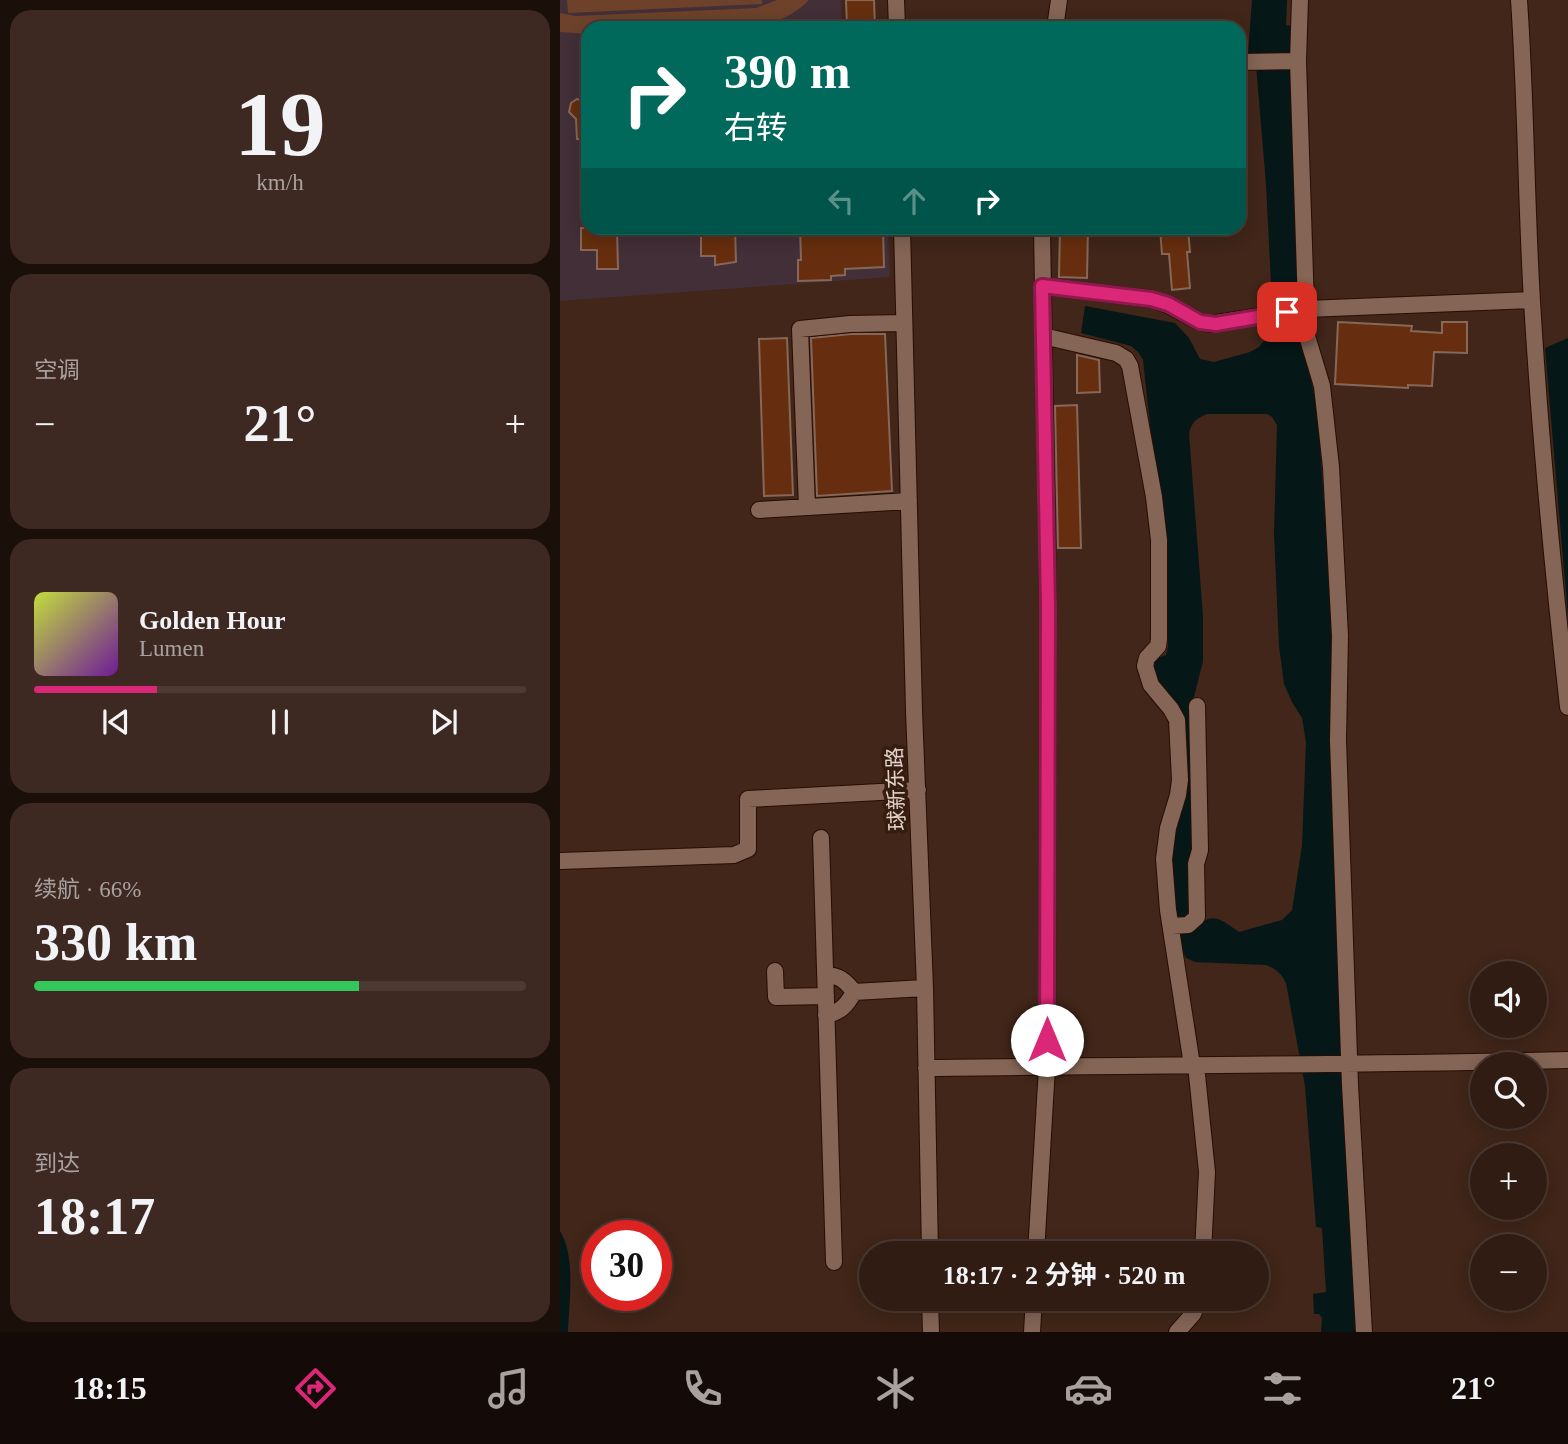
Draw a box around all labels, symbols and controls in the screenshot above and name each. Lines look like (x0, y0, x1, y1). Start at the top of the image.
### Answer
text: 390 m (724, 44, 851, 99)
icon: right (609, 49, 700, 140)
text: 19 (235, 74, 326, 175)
text: 右转 (724, 110, 788, 146)
text: km/h (256, 170, 304, 195)
icon: left (822, 182, 860, 220)
icon: ahead (895, 182, 933, 220)
icon: right (968, 182, 1006, 220)
pin (1257, 282, 1317, 342)
icon: arrive (1268, 293, 1306, 331)
text: 空调 (34, 358, 80, 383)
text: 21° (244, 395, 316, 452)
text: − (34, 403, 55, 445)
text: + (505, 403, 526, 445)
text: Golden Hour (139, 606, 286, 635)
text: Lumen (139, 636, 204, 661)
icon: previous (97, 703, 135, 741)
icon: pause (261, 703, 299, 741)
icon: next (425, 703, 463, 741)
street label: 球新东路 (883, 747, 909, 831)
text: 续航 · 66% (34, 877, 141, 902)
text: 330 km (34, 914, 197, 971)
map controls (1470, 961, 1547, 1311)
button: sound (1470, 961, 1547, 1038)
position arrow (1010, 1003, 1084, 1077)
button: search (1470, 1052, 1547, 1129)
button: + (1470, 1143, 1547, 1220)
text: 到达 (34, 1151, 80, 1176)
text: 18:17 (34, 1188, 155, 1245)
speed limit sign: 30 (581, 1220, 672, 1311)
button: − (1470, 1234, 1547, 1311)
text: 18:17 · 2 分钟 · 520 m (943, 1261, 1185, 1290)
icon: directions (291, 1364, 340, 1413)
icon: music (484, 1364, 533, 1413)
icon: phone (678, 1364, 727, 1413)
icon: climate (871, 1364, 920, 1413)
icon: car (1064, 1364, 1113, 1413)
icon: filters (1258, 1364, 1307, 1413)
text: 18:15 (72, 1370, 147, 1406)
text: 21° (1451, 1370, 1496, 1406)

